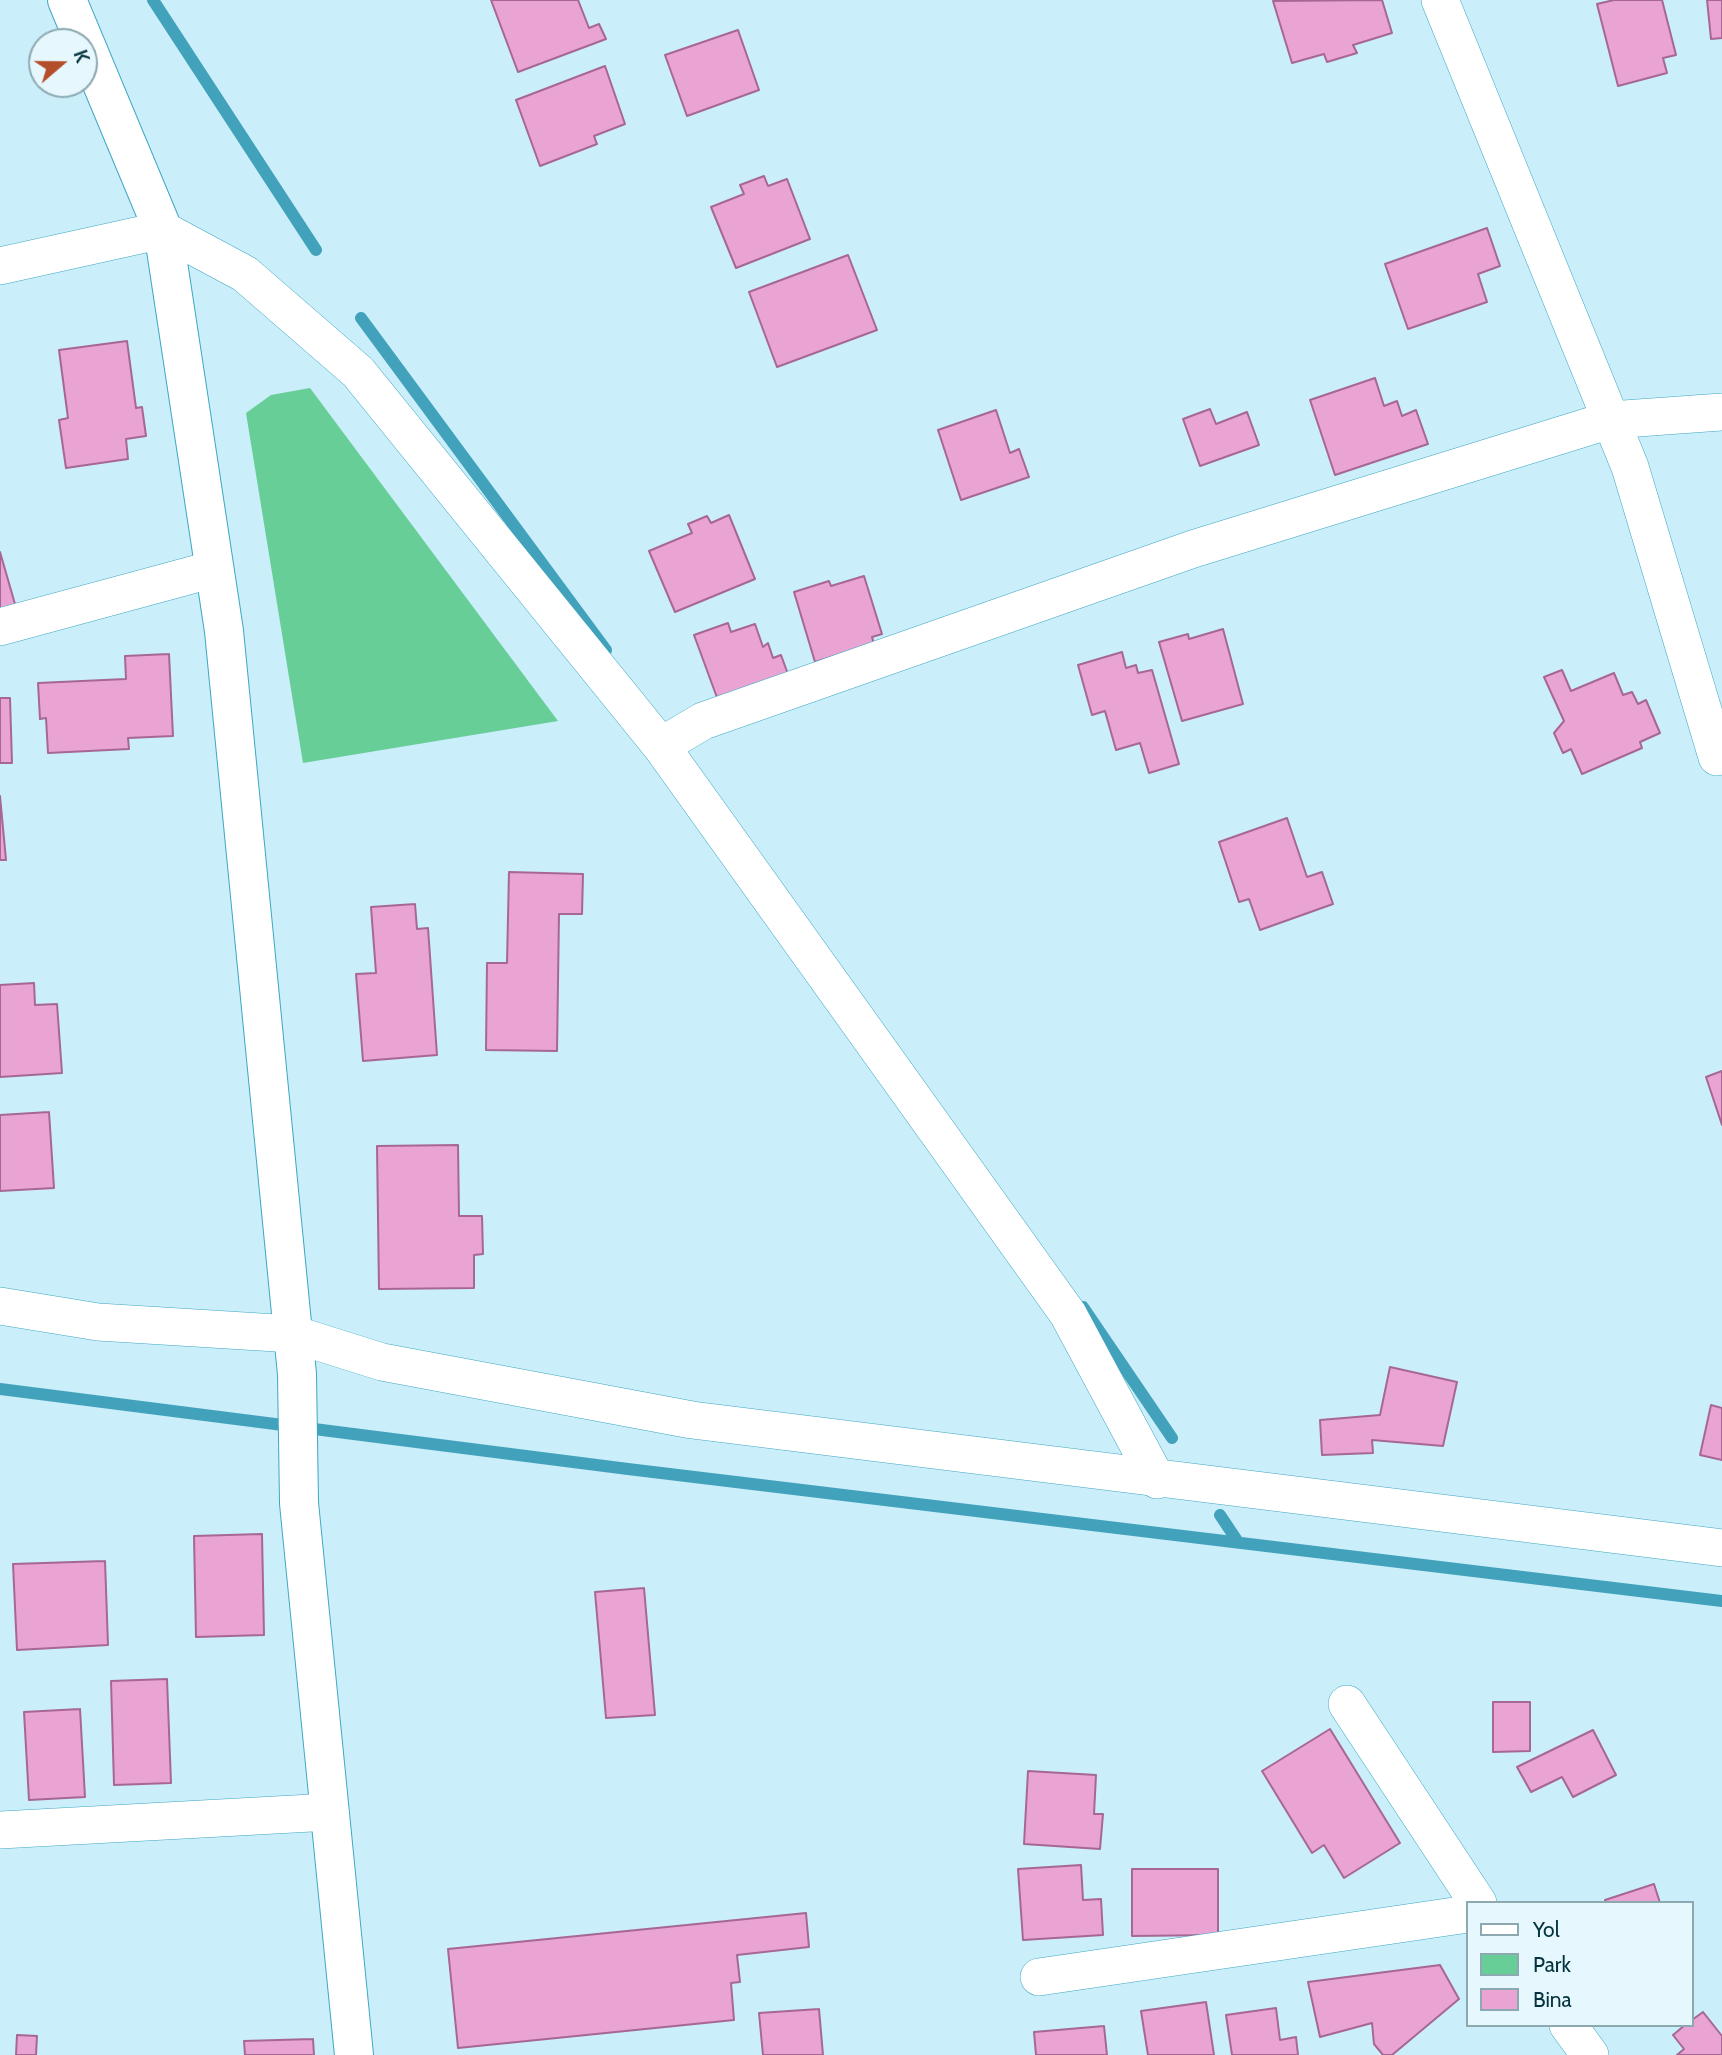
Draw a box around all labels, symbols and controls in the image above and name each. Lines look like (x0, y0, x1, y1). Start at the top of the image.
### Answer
north arrow (28, 28, 98, 98)
text: K (68, 47, 94, 66)
legend (1466, 1901, 1694, 2027)
text: Yol (1533, 1917, 1560, 1942)
text: Park (1533, 1952, 1571, 1977)
text: Bina (1533, 1987, 1572, 2012)

